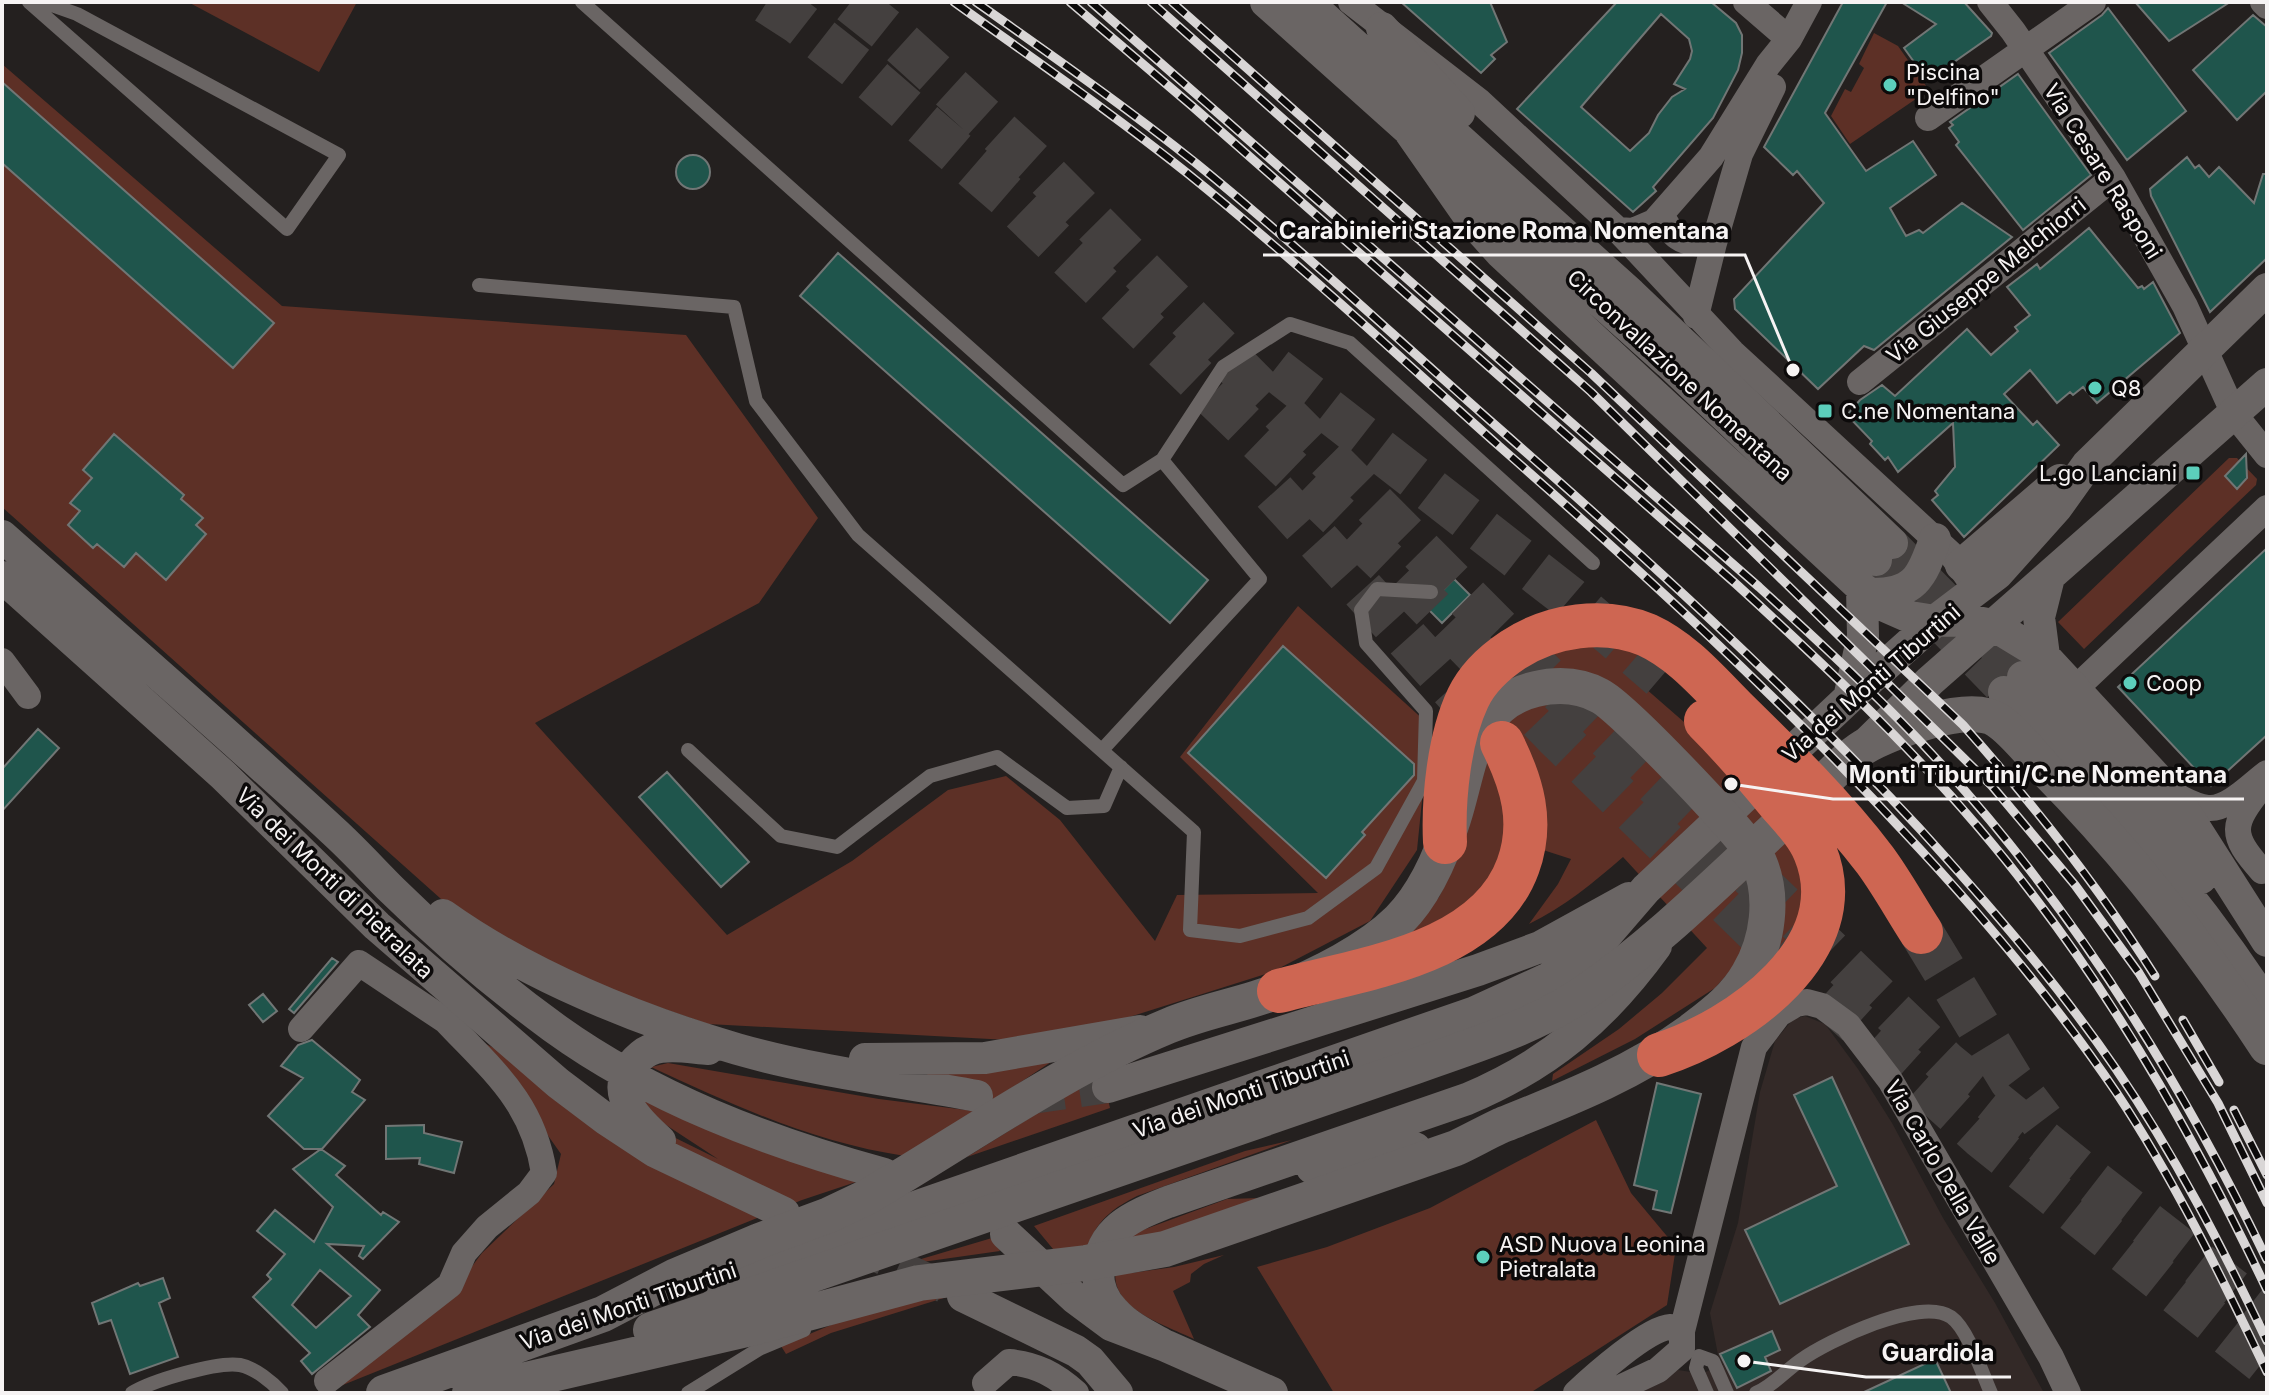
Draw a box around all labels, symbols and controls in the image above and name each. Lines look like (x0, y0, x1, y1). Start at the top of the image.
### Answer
place label: Piscina "Delfino" (1906, 59, 2000, 110)
marker: Piscina "Delfino" (1881, 76, 1899, 94)
street label: Via Cesare Rasponi (2038, 79, 2168, 263)
street label: Via Giuseppe Melchiorri (1881, 192, 2091, 368)
callout: Carabinieri Stazione Roma Nomentana (1263, 207, 1745, 255)
text: Carabinieri Stazione Roma Nomentana (1279, 216, 1729, 245)
street label: Circonvallazione Nomentana (1562, 264, 1798, 486)
place label: Q8 (2111, 375, 2141, 401)
marker: Q8 (2086, 379, 2104, 397)
place label: C.ne Nomentana (1841, 398, 2015, 424)
marker: C.ne Nomentana (1816, 402, 1834, 420)
place label: L.go Lanciani (2039, 460, 2177, 486)
marker: L.go Lanciani (2184, 464, 2202, 482)
street label: Via dei Monti Tiburtini (1777, 599, 1965, 767)
place label: Coop (2146, 670, 2202, 696)
marker: Coop (2121, 674, 2139, 692)
callout: Monti Tiburtini/C.ne Nomentana (1833, 751, 2244, 799)
text: Monti Tiburtini/C.ne Nomentana (1849, 760, 2227, 789)
street label: Via dei Monti di Pietralata (231, 782, 439, 984)
street label: Via dei Monti Tiburtini (1129, 1045, 1353, 1143)
street label: Via Carlo Della Valle (1880, 1075, 2006, 1269)
place label: ASD Nuova Leonina Pietralata (1499, 1231, 1706, 1282)
marker: ASD Nuova Leonina Pietralata (1474, 1248, 1492, 1266)
street label: Via dei Monti Tiburtini (516, 1257, 740, 1355)
callout: Guardiola (1866, 1329, 2011, 1377)
text: Guardiola (1882, 1338, 1994, 1367)

